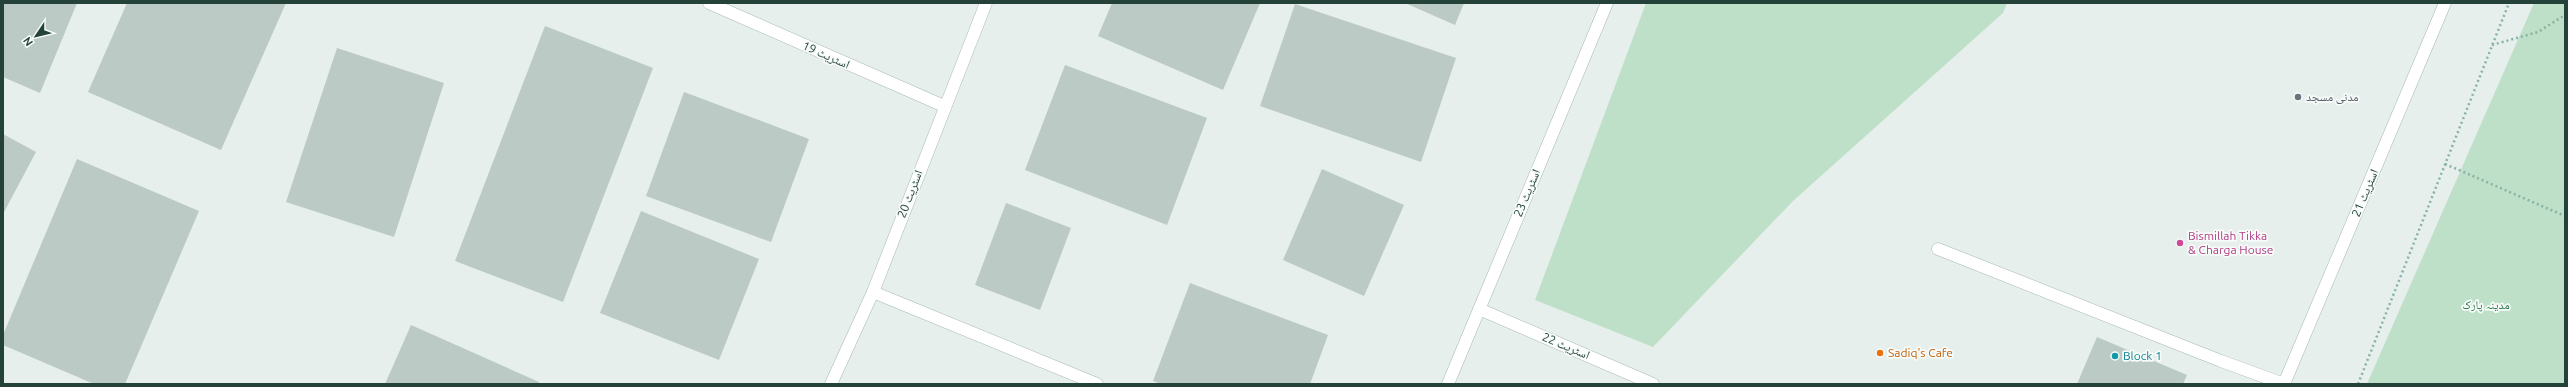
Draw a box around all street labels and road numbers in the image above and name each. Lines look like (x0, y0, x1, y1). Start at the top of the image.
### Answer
street label: اسٹریٹ 19 (800, 38, 852, 72)
street label: اسٹریٹ 23 (1511, 167, 1543, 219)
street label: اسٹریٹ 21 (2349, 167, 2381, 219)
street label: اسٹریٹ 20 (894, 168, 926, 220)
street label: اسٹریٹ 22 (1540, 330, 1592, 362)

